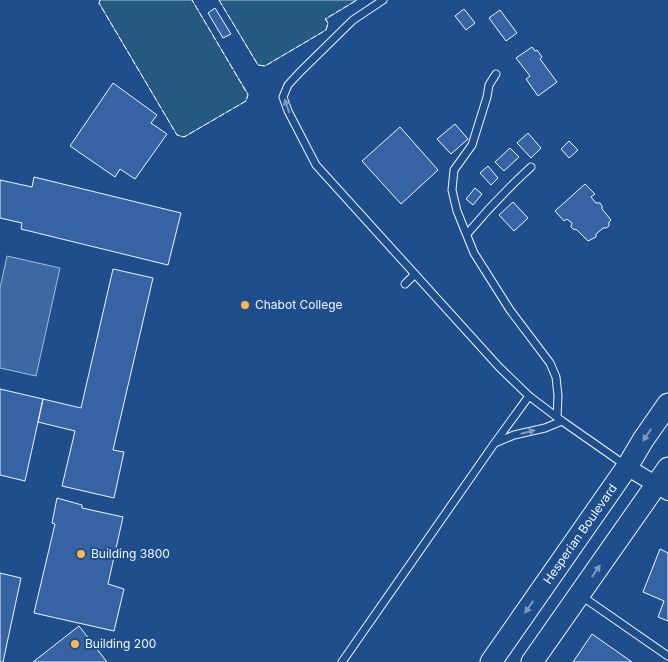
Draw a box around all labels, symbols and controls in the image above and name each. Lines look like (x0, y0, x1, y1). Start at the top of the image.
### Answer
one-way arrow (282, 98, 290, 113)
place label: Chabot College (255, 297, 343, 312)
marker: Chabot College (239, 299, 251, 311)
one-way arrow (520, 427, 535, 435)
one-way arrow (642, 428, 652, 442)
street label: Hesperian Boulevard (540, 481, 620, 587)
place label: Building 3800 (91, 546, 170, 561)
marker: Building 3800 (75, 548, 87, 560)
one-way arrow (591, 564, 601, 577)
one-way arrow (524, 600, 534, 614)
place label: Building 200 (85, 636, 156, 651)
marker: Building 200 (69, 638, 81, 650)

